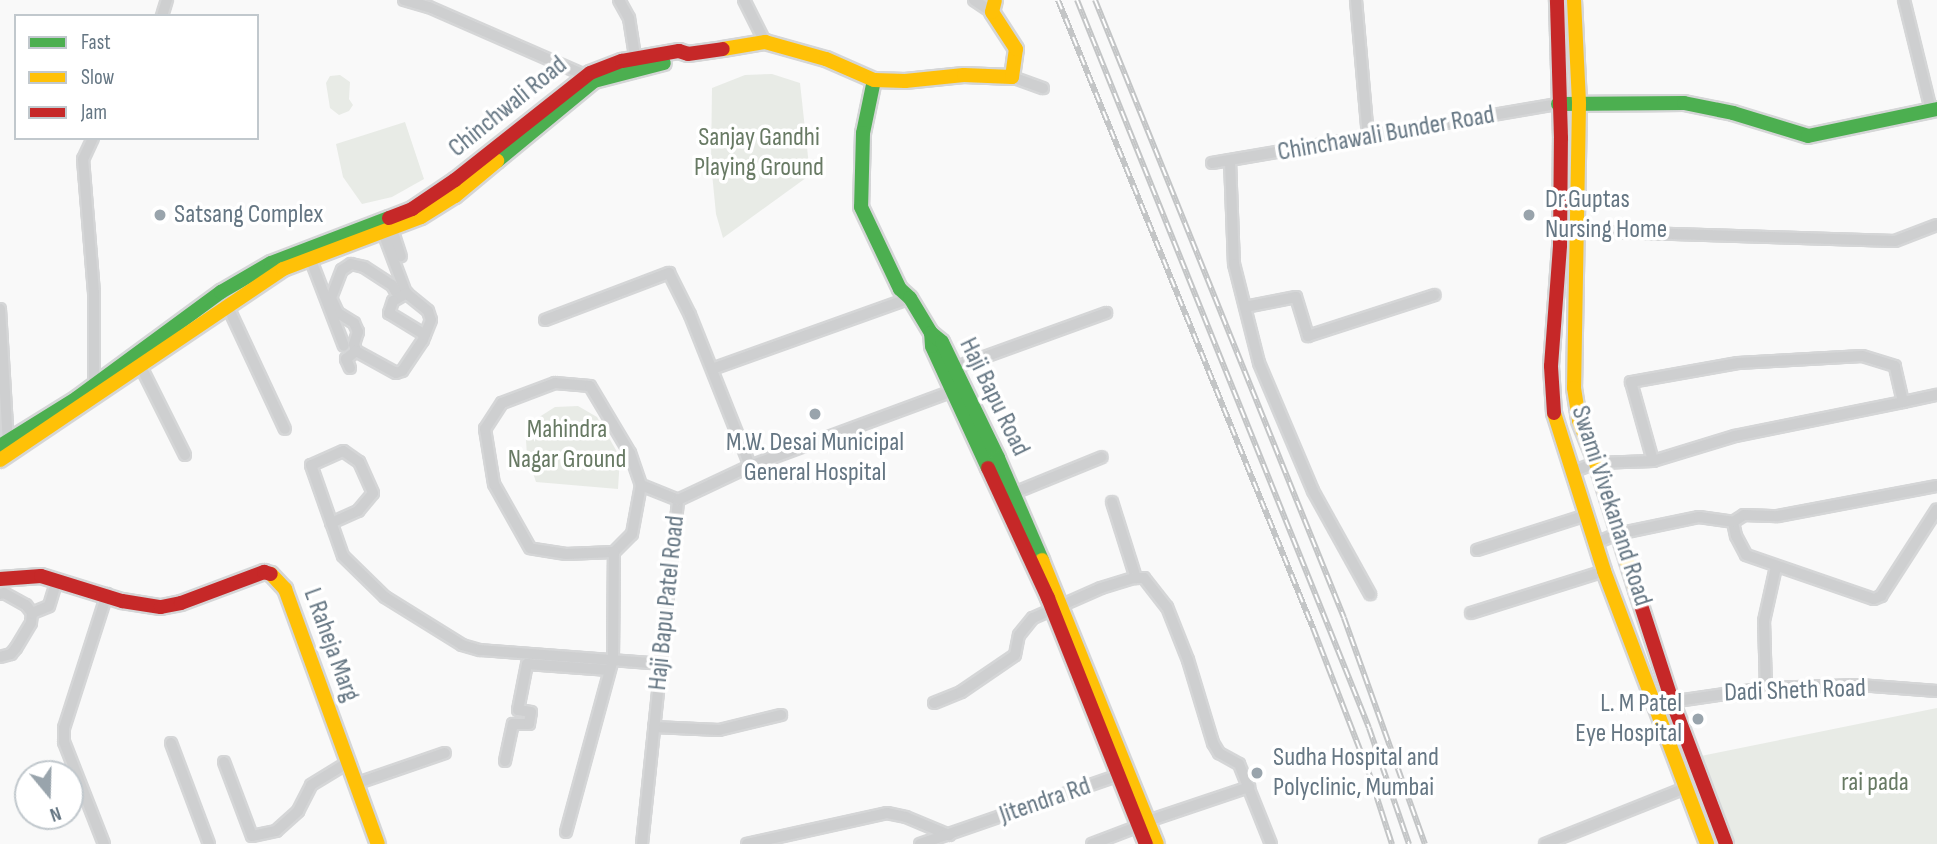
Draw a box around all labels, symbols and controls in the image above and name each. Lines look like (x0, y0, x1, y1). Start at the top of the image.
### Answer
legend (14, 14, 259, 140)
text: Fast (81, 30, 111, 55)
street label: Chinchwali Road (443, 50, 573, 164)
text: Slow (81, 65, 114, 90)
text: Jam (81, 100, 107, 125)
street label: Chinchawali Bunder Road (1275, 100, 1497, 168)
park label: Sanjay Gandhi Playing Ground (694, 122, 824, 184)
place label: Dr.Guptas Nursing Home (1545, 184, 1667, 246)
place label: Satsang Complex (174, 199, 323, 231)
marker: Dr.Guptas Nursing Home (1519, 205, 1539, 225)
marker: Satsang Complex (152, 207, 168, 223)
street label: Haji Bapu Road (952, 333, 1036, 461)
street label: Swami Vivekanand Road (1564, 402, 1658, 610)
marker: M.W. Desai Municipal General Hospital (805, 404, 825, 424)
park label: Mahindra Nagar Ground (508, 414, 626, 476)
place label: M.W. Desai Municipal General Hospital (726, 427, 904, 488)
street label: Haji Bapu Patel Road (642, 514, 692, 692)
street label: L Raheja Marg (296, 584, 366, 706)
street label: Dadi Sheth Road (1724, 673, 1866, 709)
place label: L. M Patel Eye Hospital (1575, 688, 1682, 750)
marker: L. M Patel Eye Hospital (1688, 709, 1708, 729)
place label: Sudha Hospital and Polyclinic, Mumbai (1273, 742, 1439, 804)
north arrow (14, 760, 84, 830)
marker: Sudha Hospital and Polyclinic, Mumbai (1247, 763, 1267, 783)
park label: rai pada (1841, 767, 1909, 799)
street label: Jitendra Rd (995, 771, 1095, 831)
text: N (47, 801, 64, 826)

